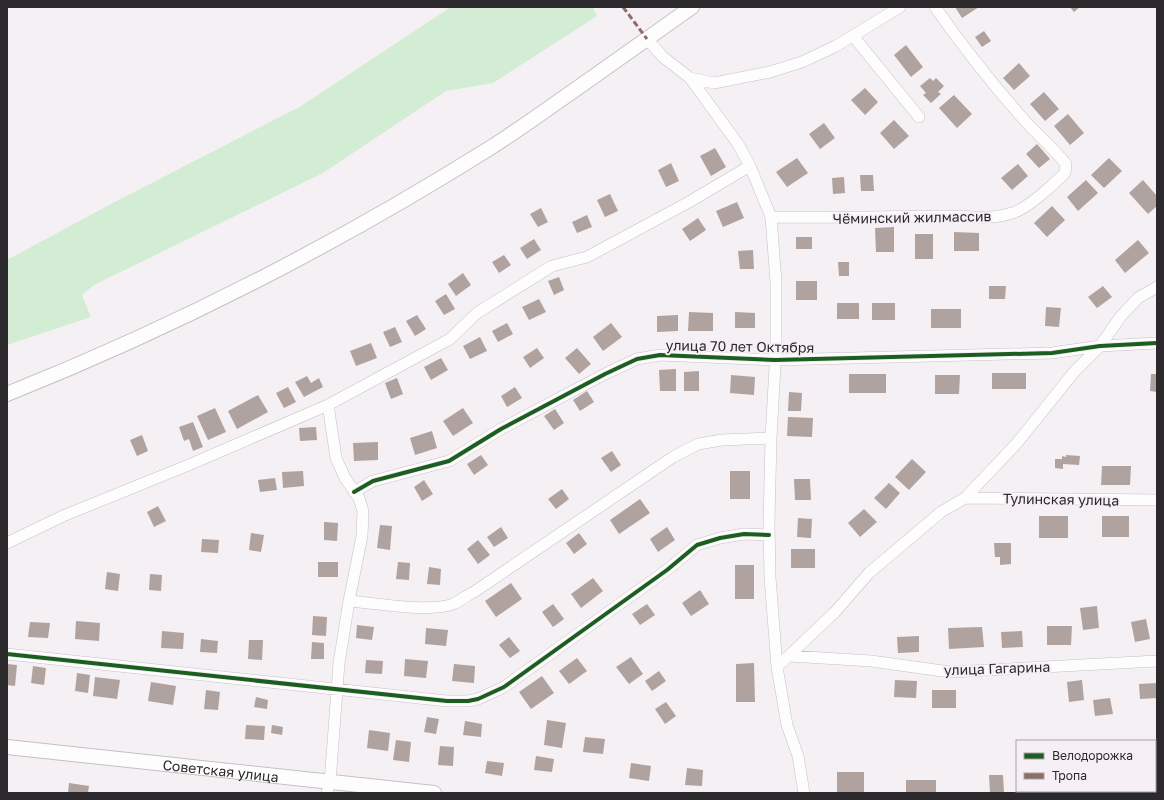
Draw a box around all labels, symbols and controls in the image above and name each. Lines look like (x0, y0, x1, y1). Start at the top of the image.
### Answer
street label: Чёминский жилмассив (833, 207, 991, 227)
street label: улица 70 лет Октября (666, 336, 814, 356)
street label: Тулинская улица (1003, 489, 1119, 509)
street label: улица Гагарина (943, 658, 1051, 678)
legend (1016, 740, 1156, 792)
text: Велодорожка (1052, 748, 1133, 763)
street label: Советская улица (162, 755, 280, 785)
text: Тропа (1052, 768, 1087, 783)

